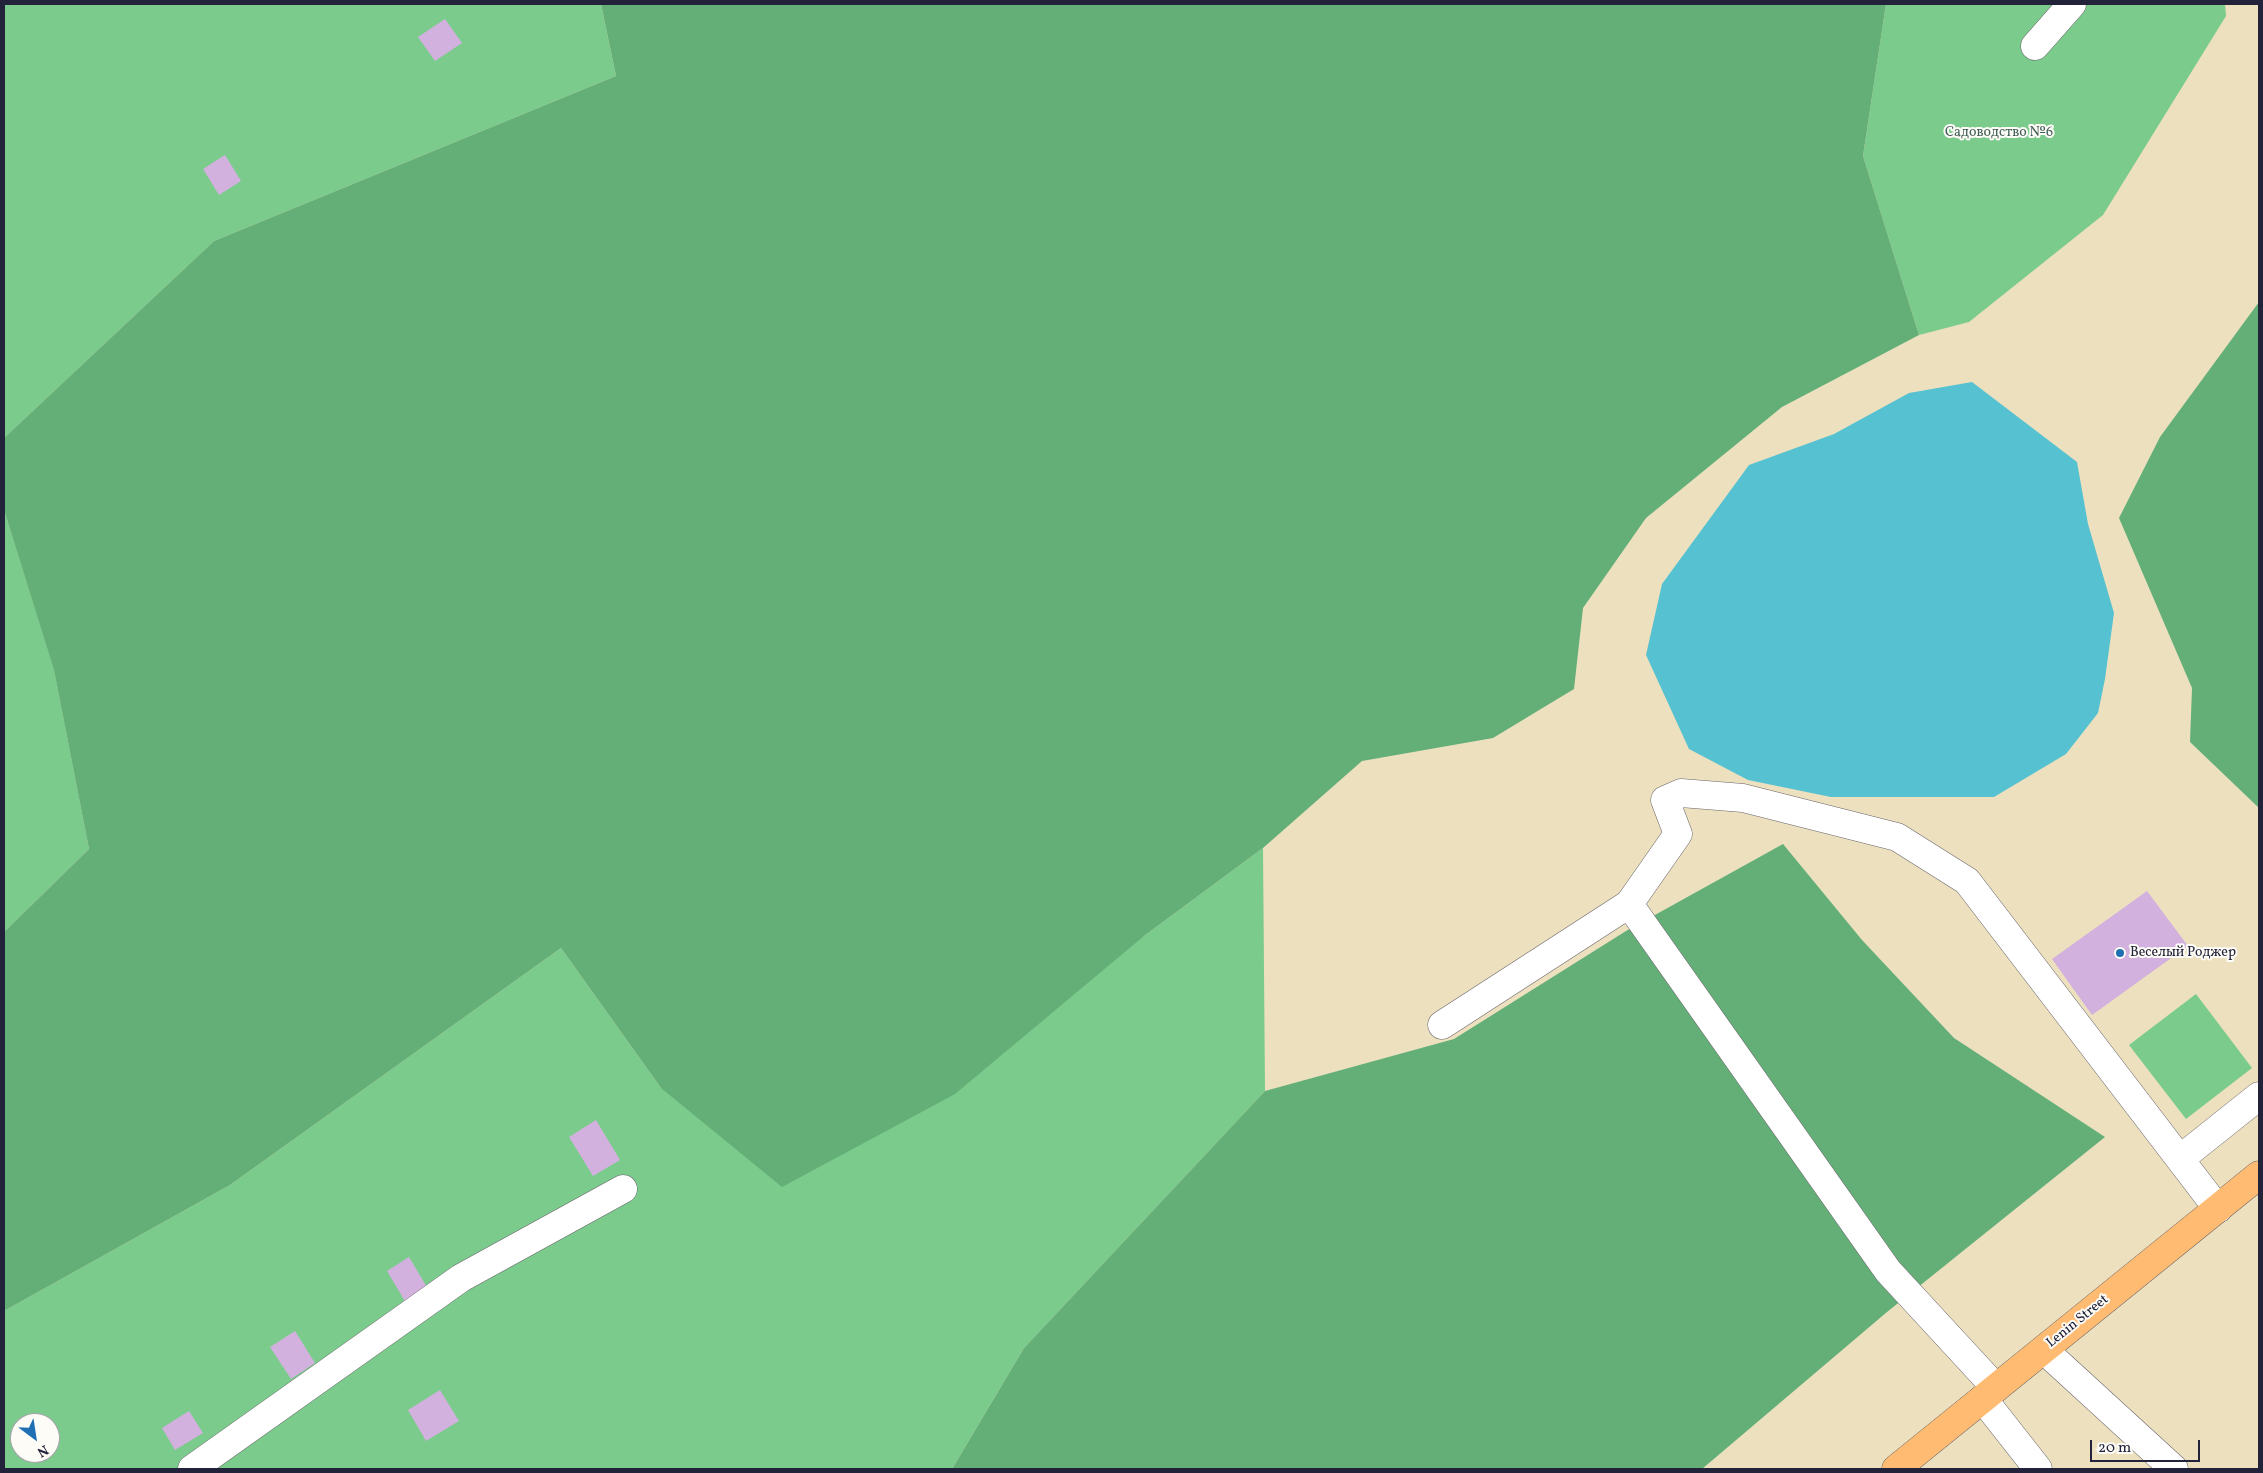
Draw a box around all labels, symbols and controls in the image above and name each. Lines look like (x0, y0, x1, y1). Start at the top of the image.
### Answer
park label: Садоводство №6 (1945, 125, 2053, 141)
place label: Веселый Роджер (2130, 945, 2236, 961)
marker: Веселый Роджер (2114, 947, 2126, 959)
street label: Lenin Street (2044, 1292, 2112, 1352)
north arrow (10, 1413, 60, 1463)
scale bar (2093, 1430, 2203, 1462)
text: 20 m (2098, 1438, 2131, 1459)
text: N (33, 1440, 52, 1461)

